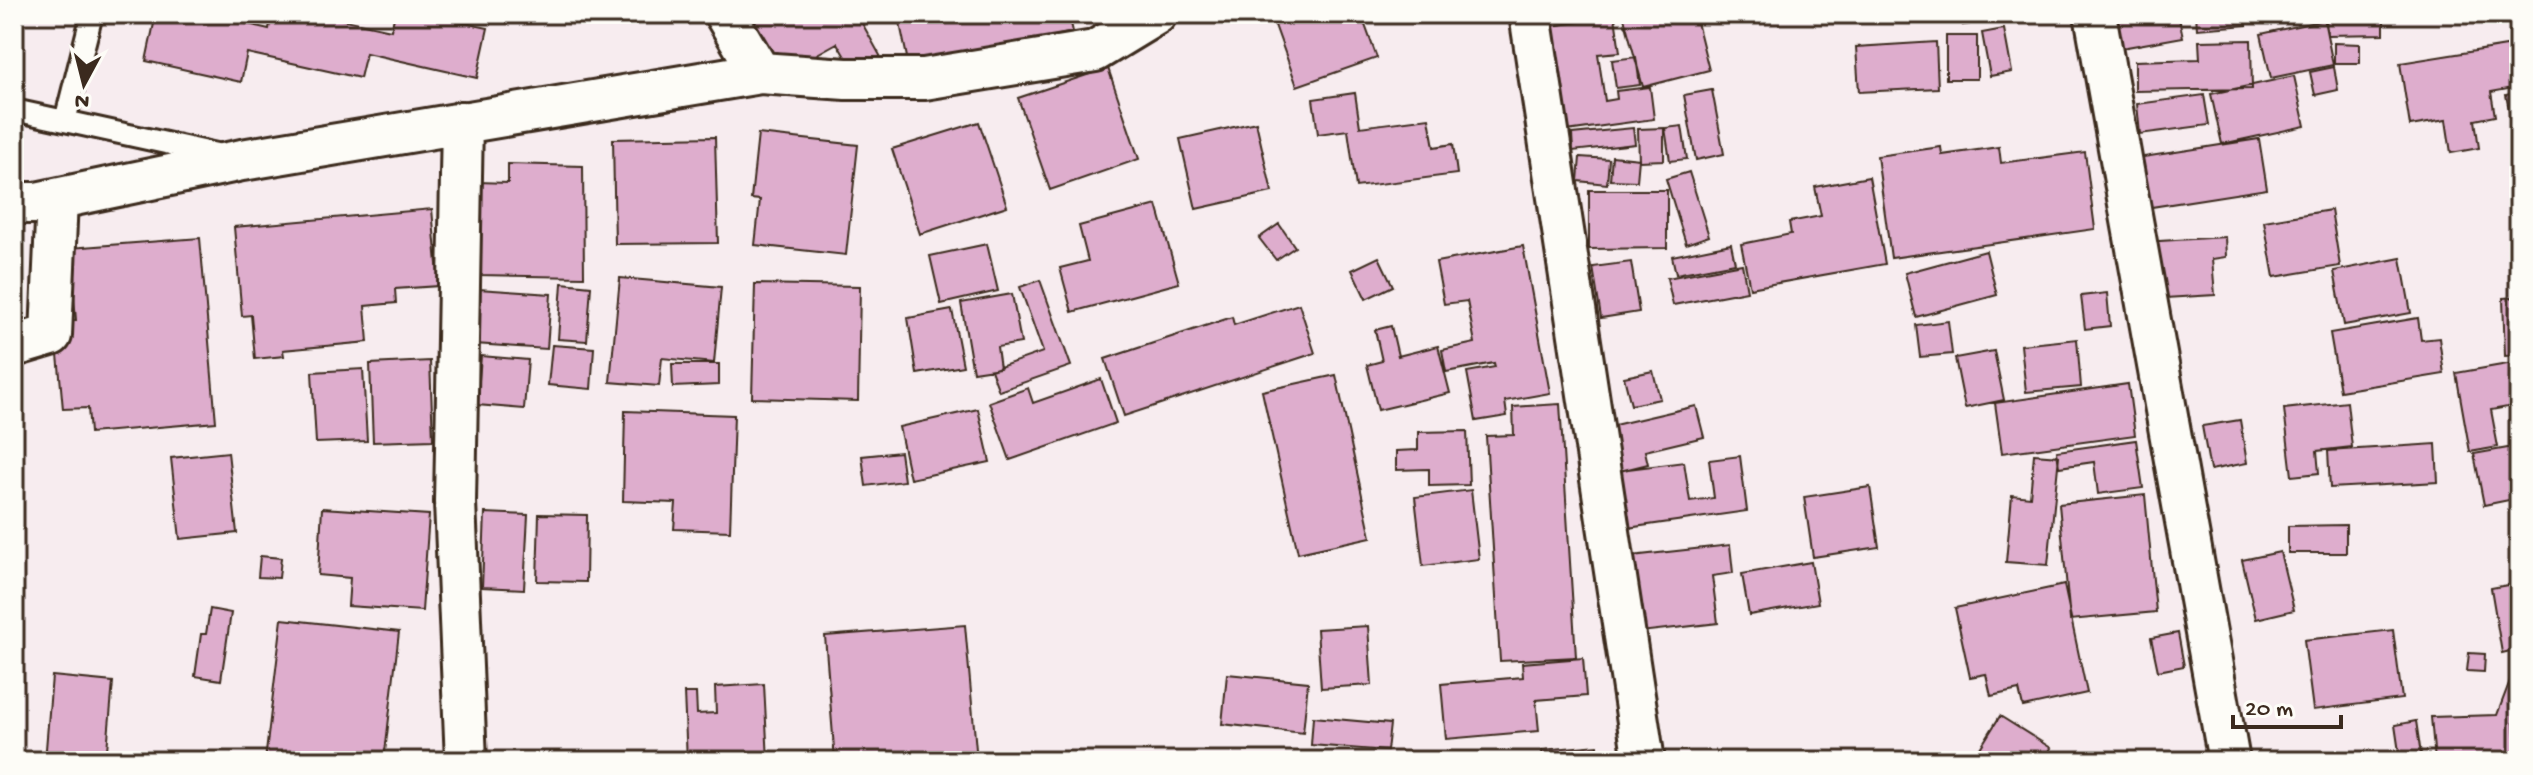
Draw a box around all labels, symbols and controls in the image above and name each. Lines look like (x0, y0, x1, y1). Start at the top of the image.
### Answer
north arrow (44, 44, 124, 124)
text: N (73, 86, 91, 114)
scale bar (2233, 679, 2341, 729)
text: 20 m (2245, 696, 2293, 725)

